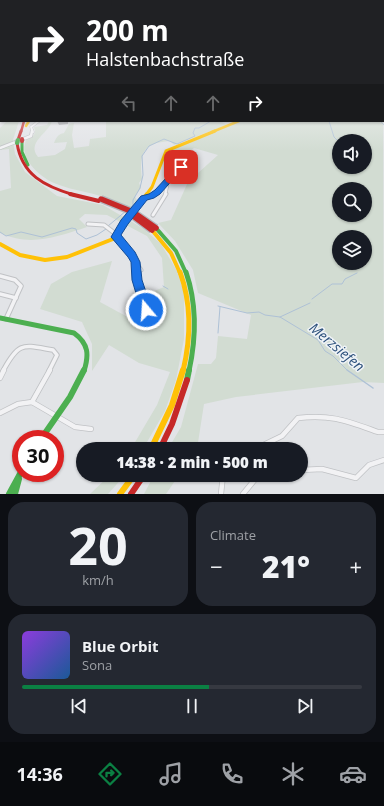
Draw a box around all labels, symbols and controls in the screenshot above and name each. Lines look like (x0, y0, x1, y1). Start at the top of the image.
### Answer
text: 200 m (86, 11, 169, 49)
icon: right (20, 16, 72, 68)
text: Halstenbachstraße (86, 47, 244, 71)
icon: left (118, 92, 140, 114)
icon: ahead (160, 92, 182, 114)
icon: ahead (202, 92, 224, 114)
icon: right (244, 92, 266, 114)
map controls (332, 134, 372, 270)
button: sound (332, 134, 372, 174)
pin (164, 150, 198, 184)
icon: arrive (170, 156, 192, 178)
button: search (332, 182, 372, 222)
button: layers (332, 230, 372, 270)
position arrow (125, 289, 167, 331)
water label: Merzsiefen (306, 318, 369, 375)
speed limit sign: 30 (12, 430, 64, 482)
text: 14:38 · 2 min · 500 m (116, 452, 268, 472)
text: 20 (68, 509, 128, 580)
text: Climate (210, 526, 256, 544)
text: 21° (262, 546, 310, 587)
text: − (210, 551, 223, 581)
text: + (349, 551, 362, 581)
text: km/h (82, 571, 114, 589)
text: Blue Orbit (82, 636, 159, 656)
text: Sona (82, 656, 112, 674)
icon: previous (68, 695, 90, 717)
icon: pause (181, 695, 203, 717)
icon: next (294, 695, 316, 717)
icon: directions (96, 760, 124, 788)
icon: music (157, 760, 185, 788)
icon: phone (218, 760, 246, 788)
icon: climate (279, 760, 307, 788)
icon: car (339, 760, 367, 788)
text: 14:36 (16, 762, 63, 786)

